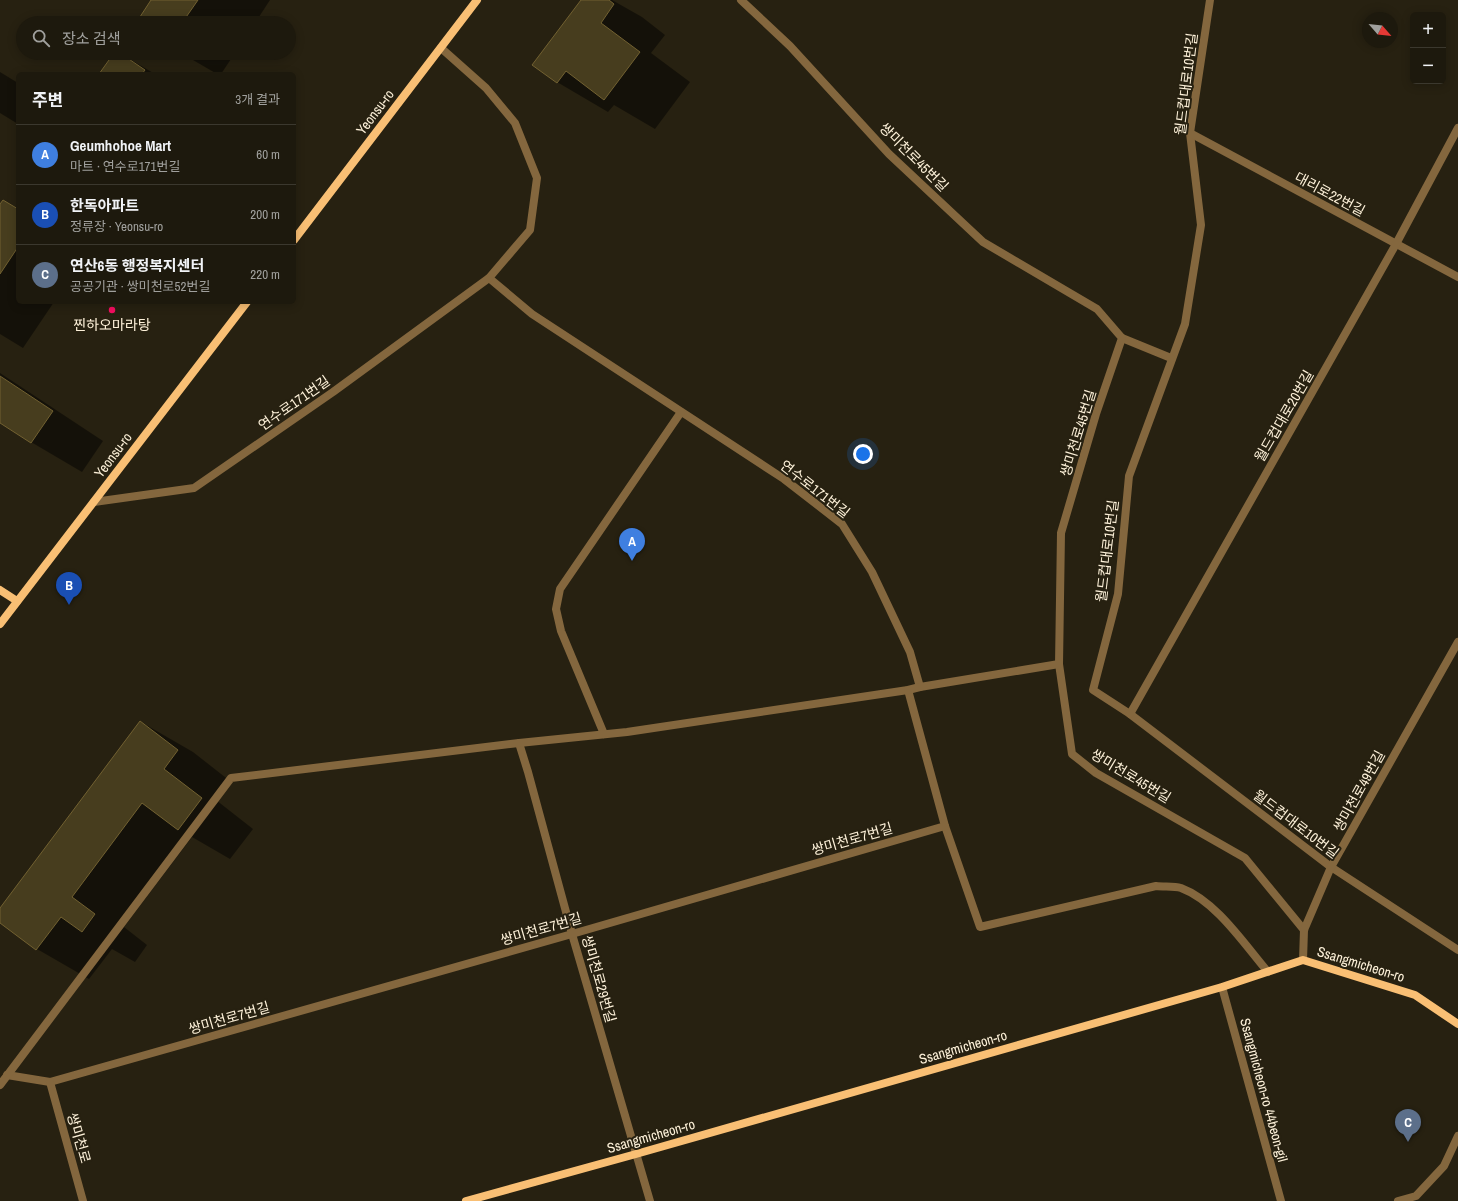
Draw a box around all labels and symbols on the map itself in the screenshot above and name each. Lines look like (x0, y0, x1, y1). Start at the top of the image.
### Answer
north arrow (1362, 12, 1398, 48)
street label: 월드컵대로10번길 (1171, 32, 1201, 136)
street label: Yeonsu-ro (352, 86, 398, 138)
street label: 쌍미천로45번길 (876, 119, 952, 195)
street label: 대리로22번길 (1292, 168, 1368, 220)
marker: 찐하오마라탕 (107, 305, 117, 315)
place label: 찐하오마라탕 (73, 316, 151, 334)
street label: 월드컵대로20번길 (1250, 367, 1318, 465)
street label: 연수로171번길 (255, 372, 333, 434)
street label: 쌍미천로45번길 (1056, 387, 1100, 479)
street label: Yeonsu-ro (90, 429, 136, 481)
your location (853, 444, 873, 464)
street label: 연수로171번길 (777, 456, 853, 522)
street label: 월드컵대로10번길 (1092, 499, 1122, 603)
pin: A (619, 528, 645, 561)
pin: B (56, 572, 82, 605)
street label: 쌍미천로45번길 (1088, 745, 1174, 807)
street label: 쌍미천로49번길 (1329, 747, 1389, 835)
street label: 월드컵대로10번길 (1249, 786, 1343, 862)
street label: 쌍미천로7번길 (809, 819, 895, 859)
street label: 쌍미천로7번길 (498, 909, 584, 949)
street label: 쌍미천로29번길 (578, 933, 620, 1025)
street label: Ssangmicheon-ro (1315, 942, 1407, 986)
street label: 쌍미천로7번길 (186, 998, 272, 1038)
street label: Ssangmicheon-ro 44beon-gil (1236, 1016, 1292, 1164)
street label: Ssangmicheon-ro (917, 1026, 1009, 1068)
pin: C (1395, 1109, 1421, 1142)
street label: 쌍미천로 (63, 1111, 95, 1165)
street label: Ssangmicheon-ro (605, 1115, 697, 1157)

